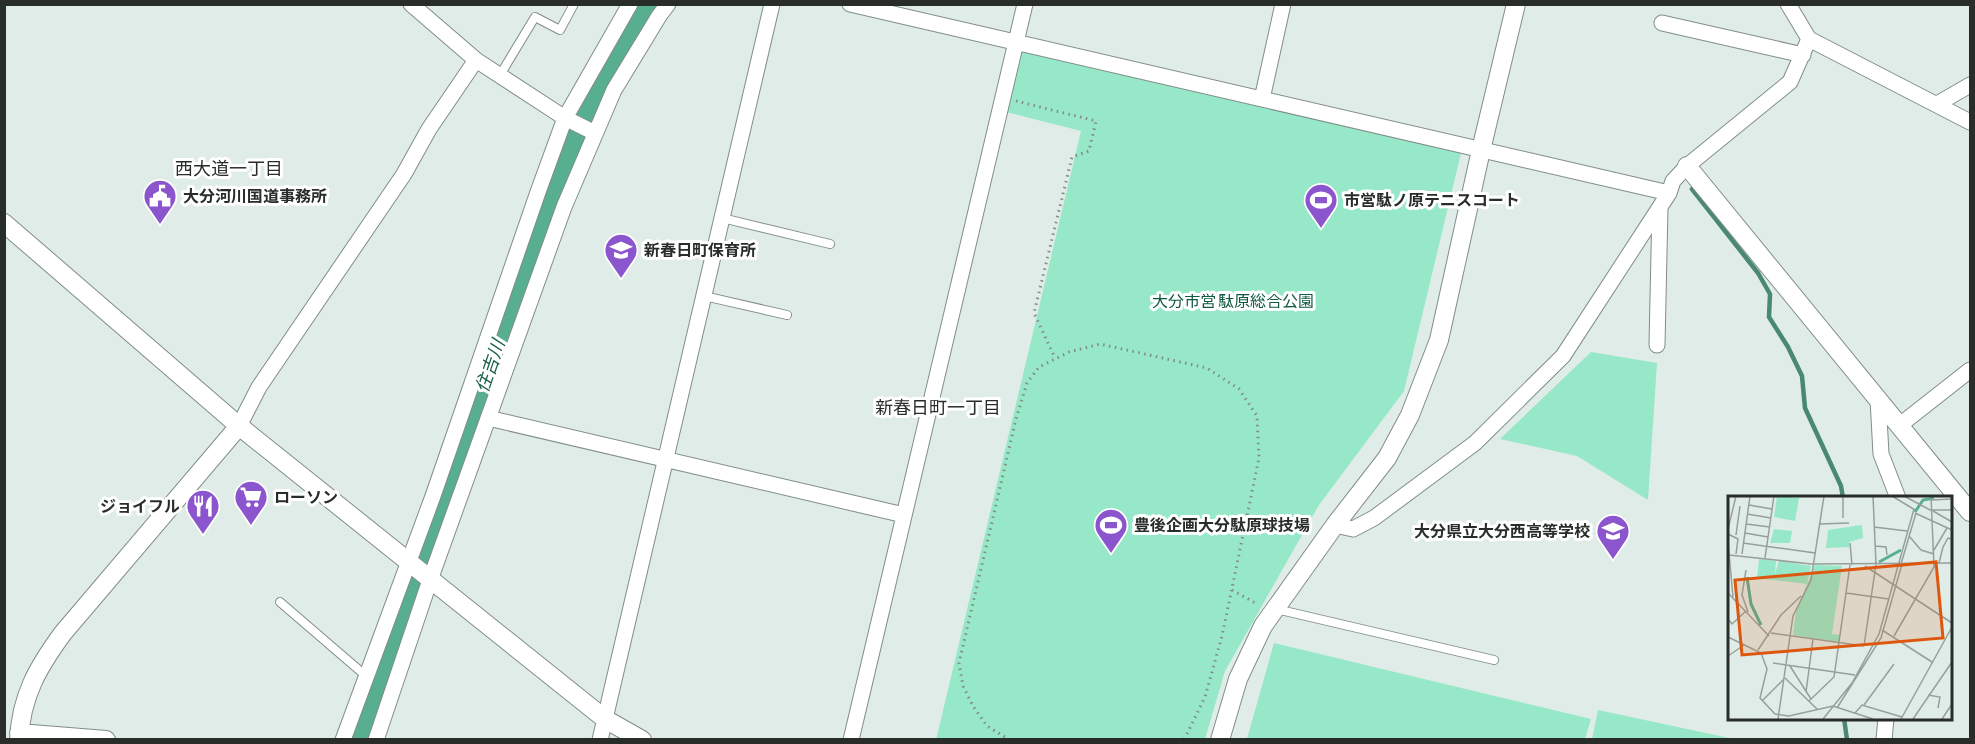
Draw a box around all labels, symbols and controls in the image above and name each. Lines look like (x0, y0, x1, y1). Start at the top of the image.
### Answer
district label: 西大道一丁目 (175, 158, 283, 179)
public building icon: 大分河川国道事務所 (142, 178, 178, 225)
sports icon: 市営駄ノ原テニスコート (1303, 182, 1339, 229)
place label: 大分河川国道事務所 (183, 187, 327, 205)
place label: 市営駄ノ原テニスコート (1344, 191, 1520, 209)
school or university icon: 新春日町保育所 (603, 232, 639, 279)
place label: 新春日町保育所 (644, 241, 756, 259)
park label: 大分市営 駄原総合公園 (1152, 292, 1314, 310)
water label: 住吉川 (471, 335, 509, 395)
district label: 新春日町一丁目 (875, 397, 1001, 418)
supermarket icon: ローソン (233, 479, 269, 526)
restaurant icon: ジョイフル (185, 488, 221, 535)
place label: ローソン (274, 488, 338, 506)
inset map (1728, 496, 1951, 720)
place label: ジョイフル (100, 497, 180, 515)
sports icon: 豊後企画大分駄原球技場 (1093, 507, 1129, 554)
school or university icon: 大分県立大分西高等学校 (1595, 513, 1631, 560)
place label: 豊後企画大分駄原球技場 (1134, 516, 1310, 534)
place label: 大分県立大分西高等学校 (1414, 522, 1590, 540)

